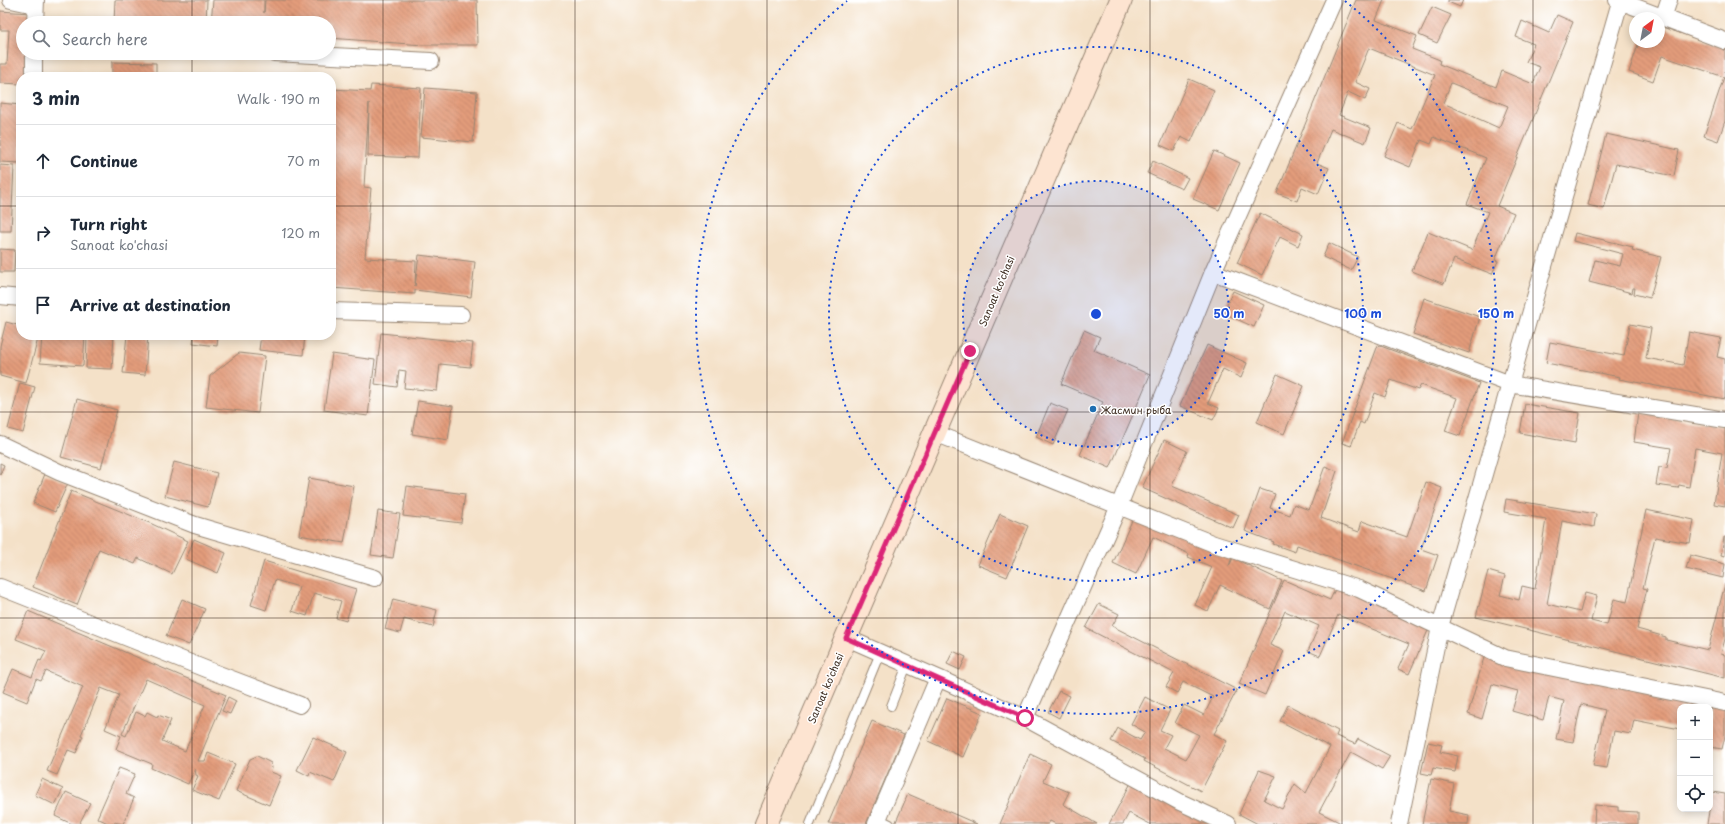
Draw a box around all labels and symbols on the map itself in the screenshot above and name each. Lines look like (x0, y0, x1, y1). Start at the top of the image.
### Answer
north arrow (1629, 12, 1665, 48)
street label: Sanoat ko'chasi (974, 253, 1018, 329)
text: 50 m (1213, 304, 1245, 322)
text: 100 m (1344, 304, 1382, 322)
text: 150 m (1478, 304, 1514, 322)
centre of rings (1089, 307, 1103, 321)
route end (961, 342, 979, 360)
place label: Жасмин рыба (1100, 402, 1172, 417)
marker: Жасмин рыба (1088, 404, 1098, 414)
street label: Sanoat ko'chasi (803, 650, 847, 726)
route start (1016, 709, 1034, 727)

